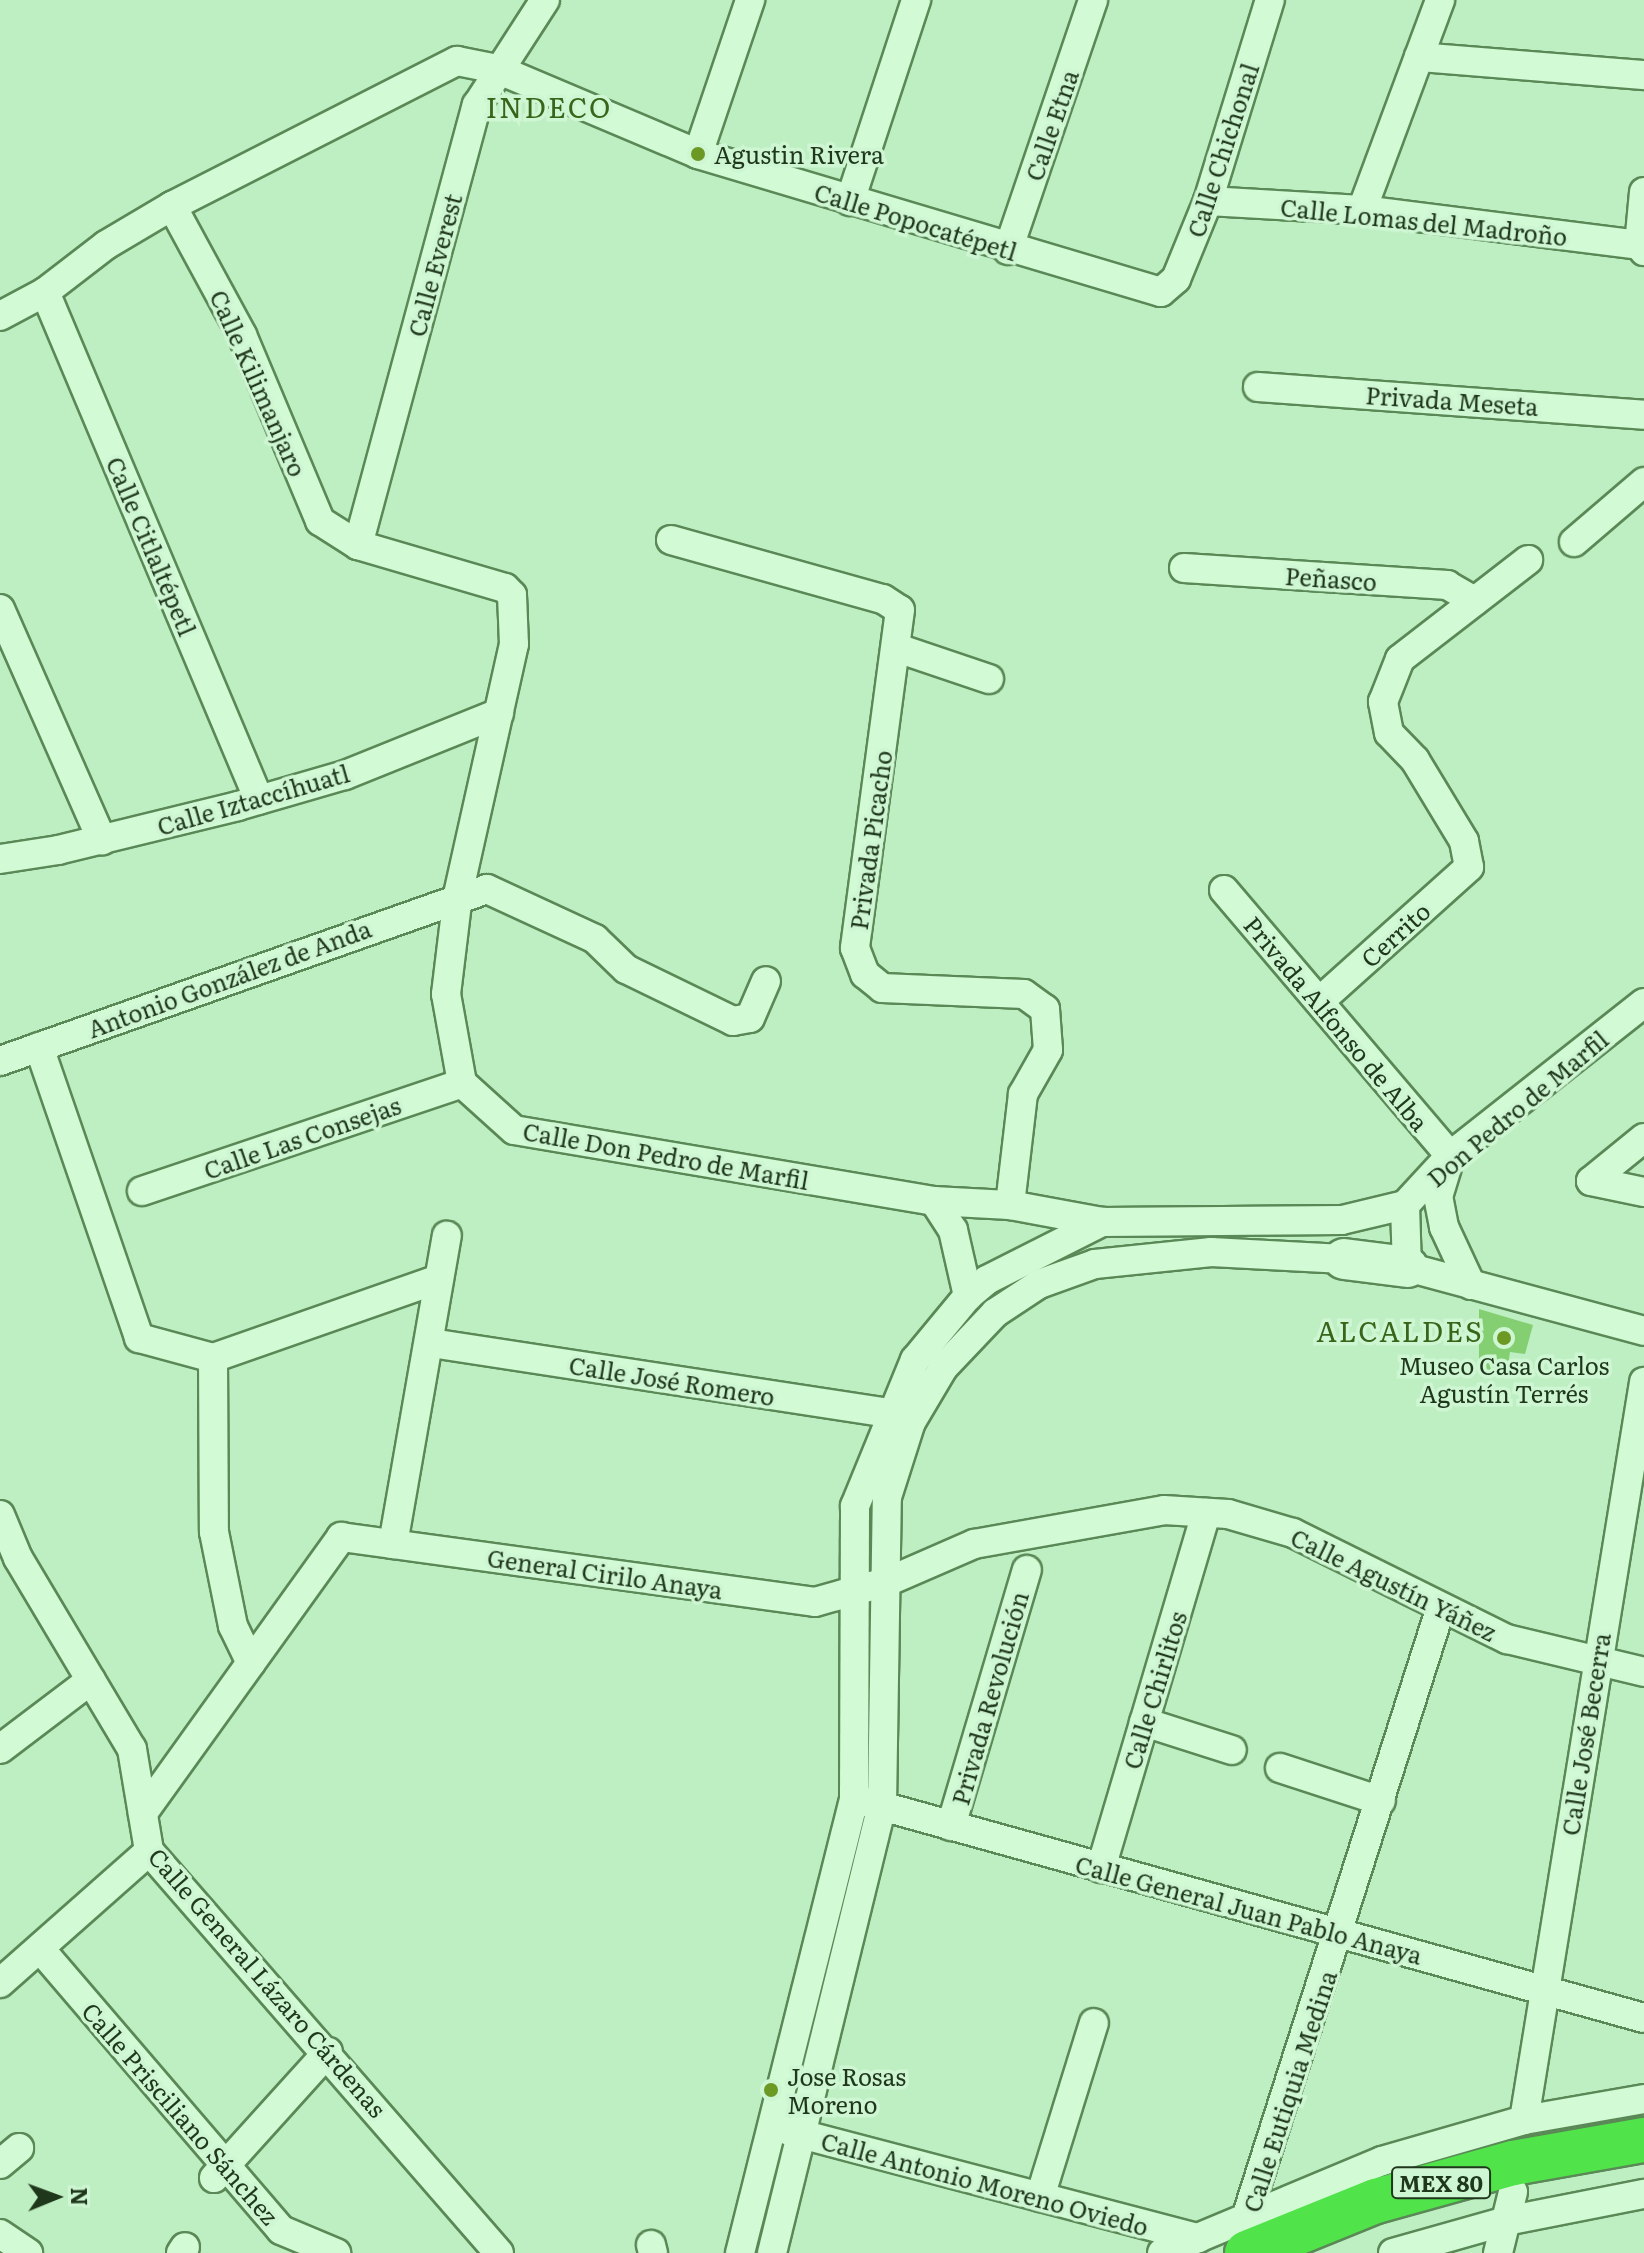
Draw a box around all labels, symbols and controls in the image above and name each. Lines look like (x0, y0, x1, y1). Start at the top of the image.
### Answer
street label: Calle Chichonal (1180, 59, 1264, 241)
street label: Calle Etna (1019, 66, 1083, 184)
district label: INDECO (486, 89, 612, 123)
place label: Agustin Rivera (714, 140, 884, 168)
marker: Agustin Rivera (689, 145, 707, 163)
street label: Calle Popocatépetl (811, 176, 1021, 266)
street label: Calle Everest (401, 190, 467, 340)
street label: Calle Lomas del Madroño (1279, 192, 1569, 250)
street label: Calle Kilimanjaro (205, 285, 313, 481)
street label: Privada Meseta (1365, 380, 1539, 420)
street label: Calle Citlaltépetl (101, 452, 203, 640)
street label: Peñasco (1284, 560, 1378, 596)
street label: Privada Picacho (843, 748, 897, 932)
street label: Calle Iztaccíhuatl (154, 758, 352, 840)
street label: Cerrito (1355, 896, 1435, 972)
street label: Privada Alfonso de Alba (1239, 910, 1435, 1136)
street label: Antonio González de Anda (83, 913, 375, 1043)
street label: Don Pedro de Marfil (1421, 1024, 1613, 1192)
street label: Calle Las Consejas (200, 1090, 404, 1184)
street label: Calle Don Pedro de Marfil (521, 1116, 811, 1194)
district label: ALCALDES (1316, 1313, 1484, 1347)
marker: Museo Casa Carlos Agustín Terrés (1495, 1329, 1513, 1347)
street label: Calle José Romero (567, 1350, 777, 1410)
place label: Museo Casa Carlos Agustín Terrés (1399, 1351, 1609, 1407)
street label: Calle Agustín Yáñez (1287, 1522, 1501, 1646)
street label: General Cirilo Anaya (486, 1542, 724, 1604)
street label: Privada Revolución (945, 1588, 1033, 1808)
street label: Calle Chirlitos (1116, 1608, 1192, 1772)
street label: Calle José Becerra (1555, 1631, 1615, 1837)
street label: Calle General Lázaro Cárdenas (143, 1842, 393, 2122)
street label: Calle General Juan Pablo Anaya (1072, 1849, 1426, 1969)
street label: Calle Eutiquia Medina (1236, 1966, 1342, 2216)
street label: Calle Prisciliano Sánchez (77, 1996, 285, 2230)
place label: Jose Rosas Moreno (787, 2062, 906, 2118)
marker: Jose Rosas Moreno (762, 2081, 780, 2099)
street label: Calle Antonio Moreno Oviedo (818, 2125, 1152, 2241)
north arrow (16, 2157, 96, 2237)
road number: MEX 80 (1391, 2165, 1491, 2201)
text: N (64, 2187, 97, 2206)

